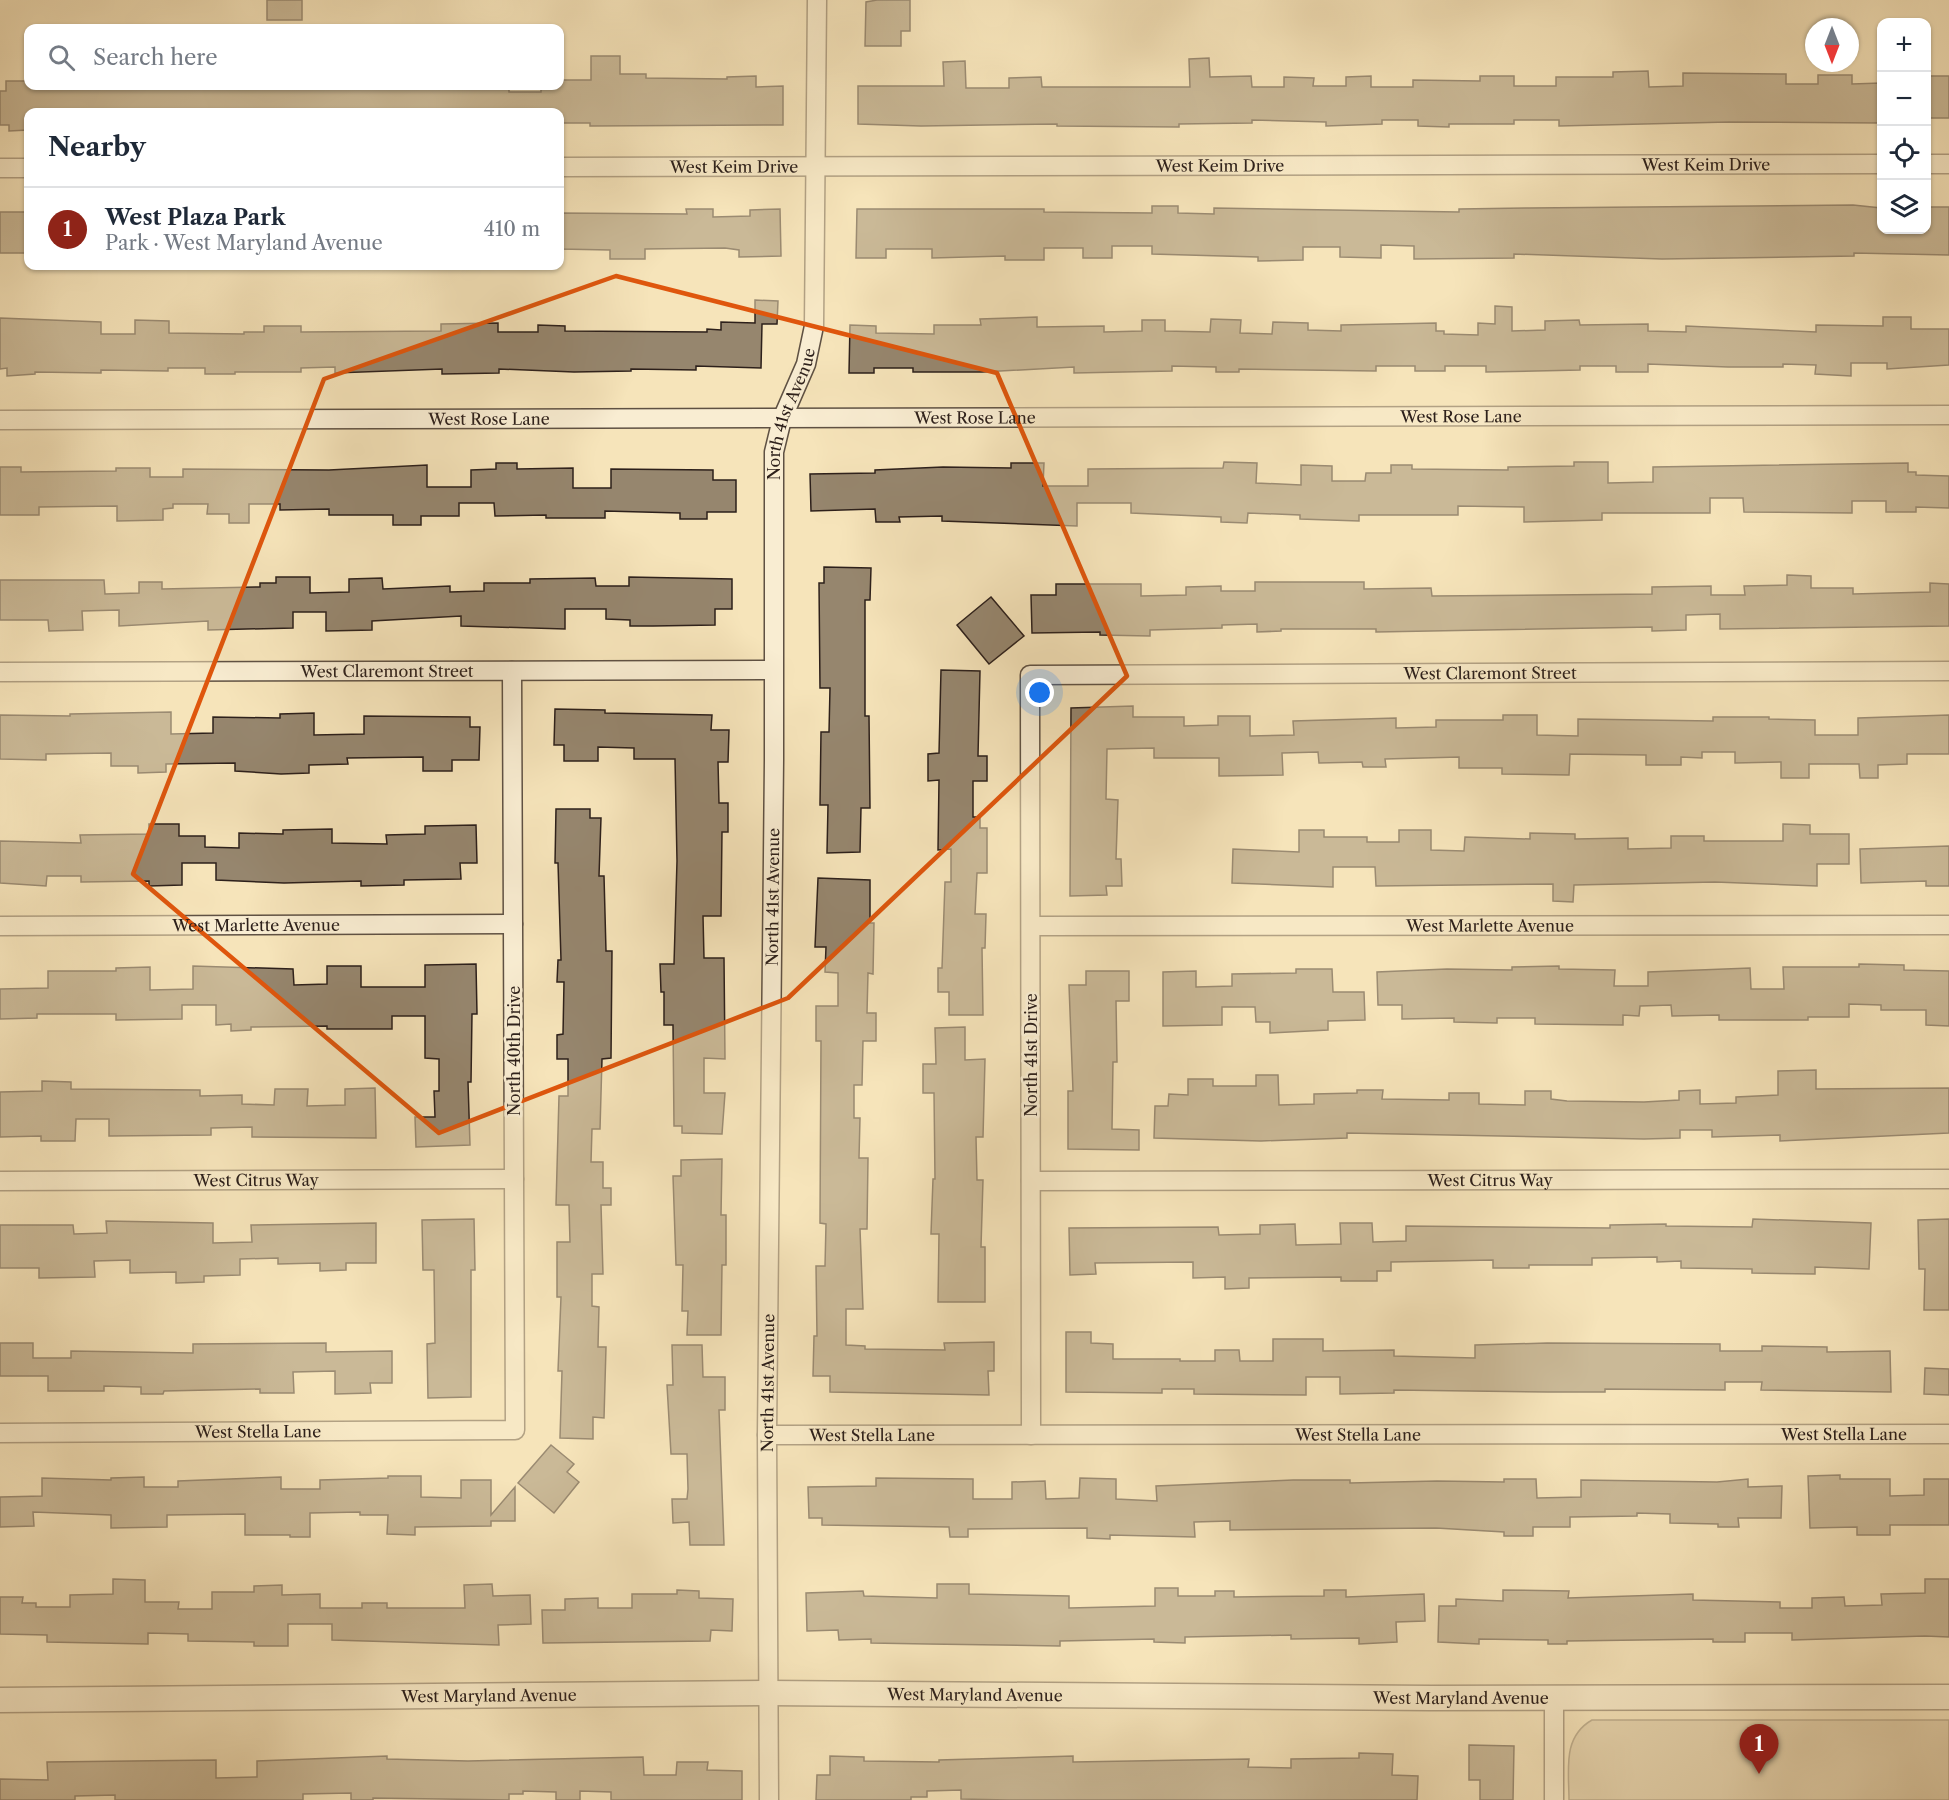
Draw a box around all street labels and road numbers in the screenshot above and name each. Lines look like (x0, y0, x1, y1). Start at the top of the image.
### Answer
street label: West Keim Drive (1641, 154, 1770, 175)
street label: West Keim Drive (1155, 155, 1284, 176)
street label: West Keim Drive (669, 156, 798, 177)
street label: North 41st Avenue (764, 346, 819, 480)
street label: West Rose Lane (1399, 406, 1522, 426)
street label: West Rose Lane (913, 407, 1036, 428)
street label: West Rose Lane (427, 409, 550, 429)
street label: West Claremont Street (299, 661, 474, 681)
street label: West Claremont Street (1402, 663, 1577, 683)
street label: North 41st Avenue (762, 828, 783, 966)
street label: West Marlette Avenue (171, 915, 340, 935)
street label: West Marlette Avenue (1405, 915, 1574, 936)
street label: North 40th Drive (504, 986, 524, 1116)
street label: North 41st Drive (1021, 993, 1041, 1117)
street label: West Citrus Way (192, 1170, 320, 1190)
street label: West Citrus Way (1426, 1170, 1554, 1190)
street label: North 41st Avenue (757, 1314, 778, 1452)
street label: West Stella Lane (194, 1421, 321, 1442)
street label: West Stella Lane (1294, 1424, 1421, 1445)
street label: West Stella Lane (1780, 1424, 1907, 1444)
street label: West Stella Lane (808, 1425, 935, 1445)
street label: West Maryland Avenue (886, 1684, 1063, 1705)
street label: West Maryland Avenue (400, 1685, 577, 1706)
street label: West Maryland Avenue (1372, 1688, 1549, 1708)

